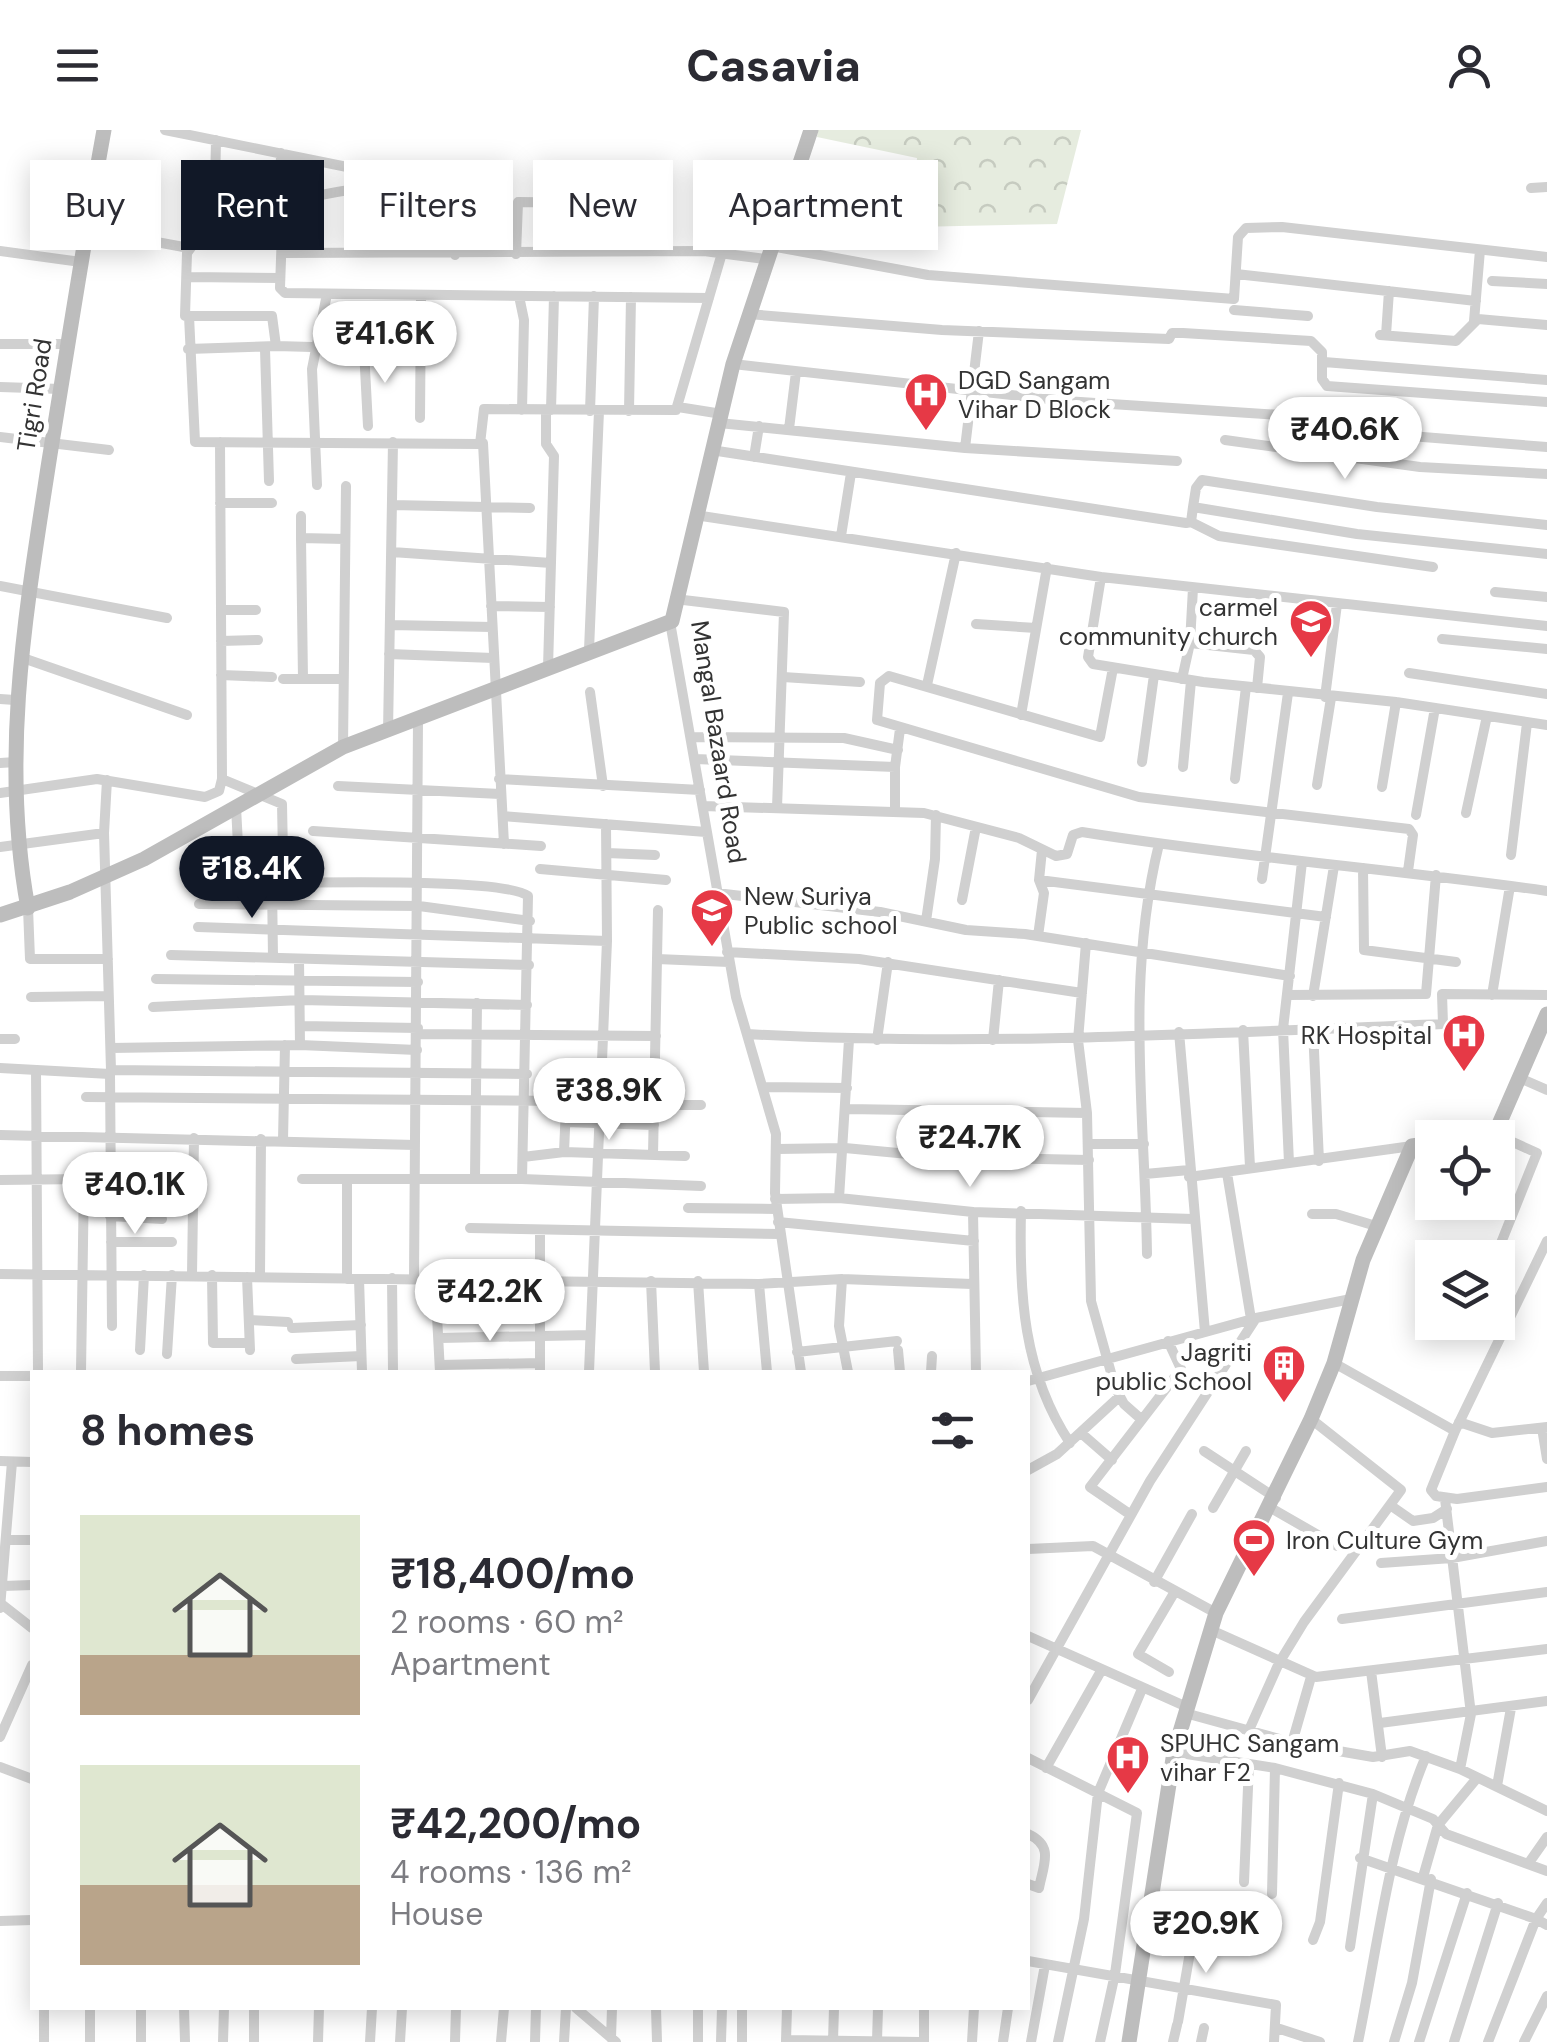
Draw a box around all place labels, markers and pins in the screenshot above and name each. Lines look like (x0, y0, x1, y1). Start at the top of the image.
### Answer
pin: ₹41.6K (304, 301, 466, 386)
place label: DGD Sangam Vihar D Block (958, 364, 1111, 426)
hospital icon: DGD Sangam Vihar D Block (903, 371, 949, 432)
pin: ₹40.6K (1264, 397, 1426, 482)
place label: carmel community church (1059, 591, 1278, 653)
school or university icon: carmel community church (1288, 598, 1334, 659)
pin: ₹18.4K (171, 836, 333, 921)
place label: New Suriya Public school (744, 880, 897, 942)
school or university icon: New Suriya Public school (689, 887, 735, 948)
hospital icon: RK Hospital (1441, 1012, 1487, 1073)
place label: RK Hospital (1301, 1019, 1432, 1052)
pin: ₹38.9K (528, 1058, 690, 1143)
pin: ₹24.7K (889, 1105, 1051, 1190)
pin: ₹40.1K (54, 1152, 216, 1237)
pin: ₹42.2K (409, 1259, 571, 1344)
place label: Jagriti public School (1095, 1336, 1252, 1398)
building icon: Jagriti public School (1261, 1343, 1307, 1404)
sports icon: Iron Culture Gym (1231, 1517, 1277, 1578)
place label: Iron Culture Gym (1286, 1524, 1483, 1557)
place label: SPUHC Sangam vihar F2 (1160, 1727, 1339, 1789)
hospital icon: SPUHC Sangam vihar F2 (1105, 1734, 1151, 1795)
pin: ₹20.9K (1125, 1891, 1287, 1976)

